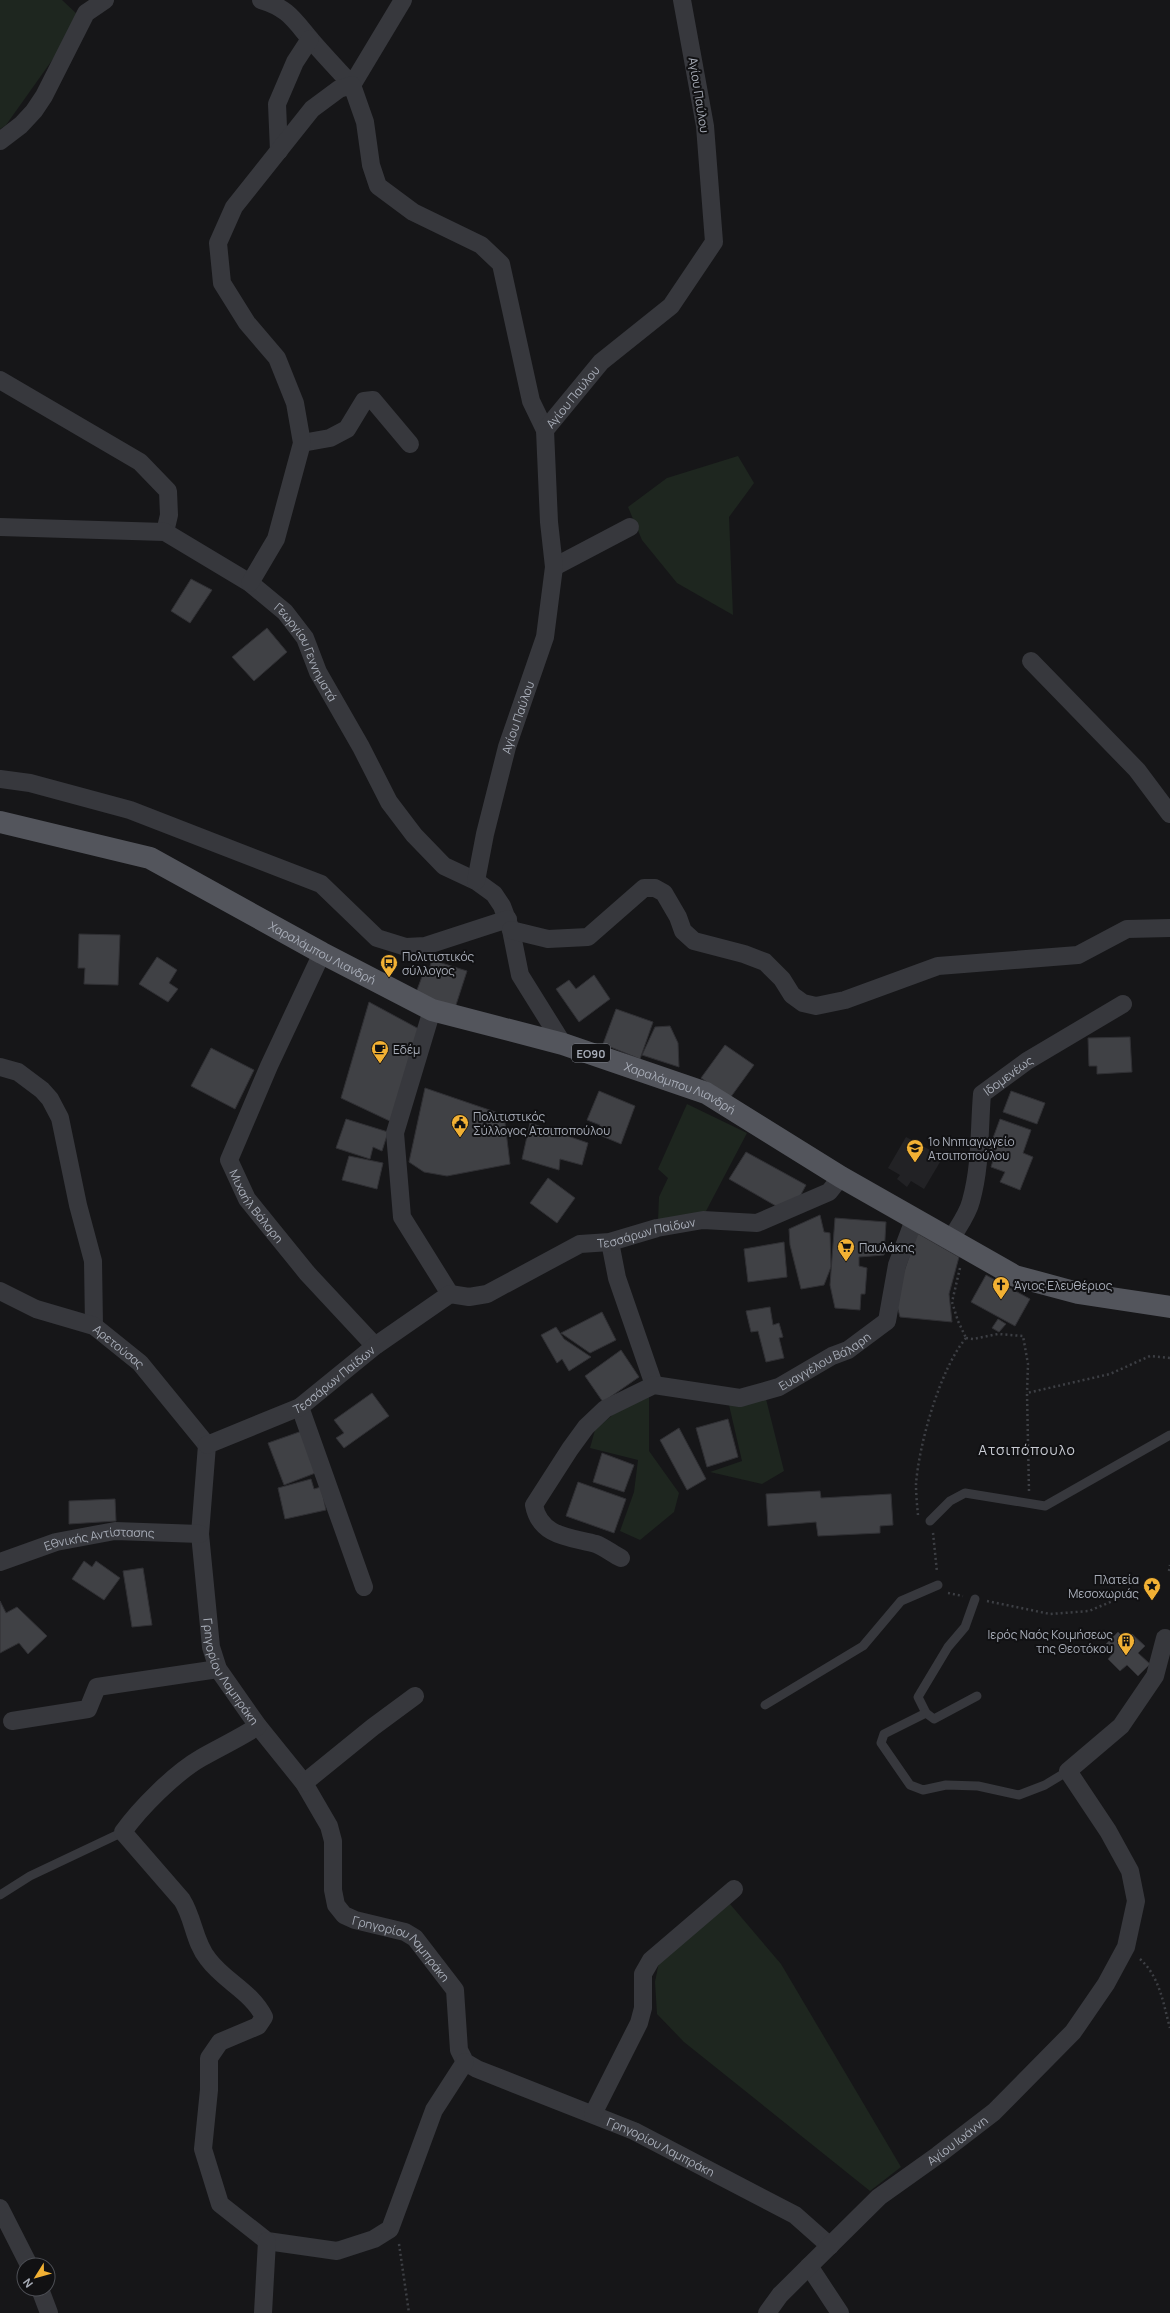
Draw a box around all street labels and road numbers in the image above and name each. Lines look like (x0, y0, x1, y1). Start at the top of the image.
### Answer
street label: Αγίου Παύλου (685, 56, 713, 134)
street label: Αγίου Παύλου (542, 362, 603, 432)
street label: Γεωργίου Γεννηματά (271, 598, 342, 704)
street label: Αγίου Παύλου (497, 678, 538, 756)
street label: Χαραλάμπου Λιανδρή (266, 917, 379, 988)
road number: ΕΟ90 (572, 1044, 610, 1062)
street label: Ιδομενέως (979, 1051, 1036, 1099)
street label: Χαραλάμπου Λιανδρή (622, 1057, 739, 1118)
street label: Μιχαήλ Βάλαρη (226, 1166, 288, 1246)
street label: Τεσσάρων Παίδων (597, 1213, 697, 1251)
street label: Αρετούσας (90, 1320, 150, 1372)
street label: Ευαγγέλου Βάλαρη (775, 1328, 874, 1394)
street label: Τεσσάρων Παίδων (290, 1341, 378, 1417)
street label: Εθνικής Αντίστασης (41, 1522, 155, 1554)
street label: Γρηγορίου Λαμπράκη (200, 1617, 263, 1728)
street label: Γρηγορίου Λαμπράκη (351, 1911, 454, 1985)
street label: Αγίου Ιωάννη (923, 2112, 991, 2169)
street label: Γρηγορίου Λαμπράκη (604, 2113, 718, 2180)

